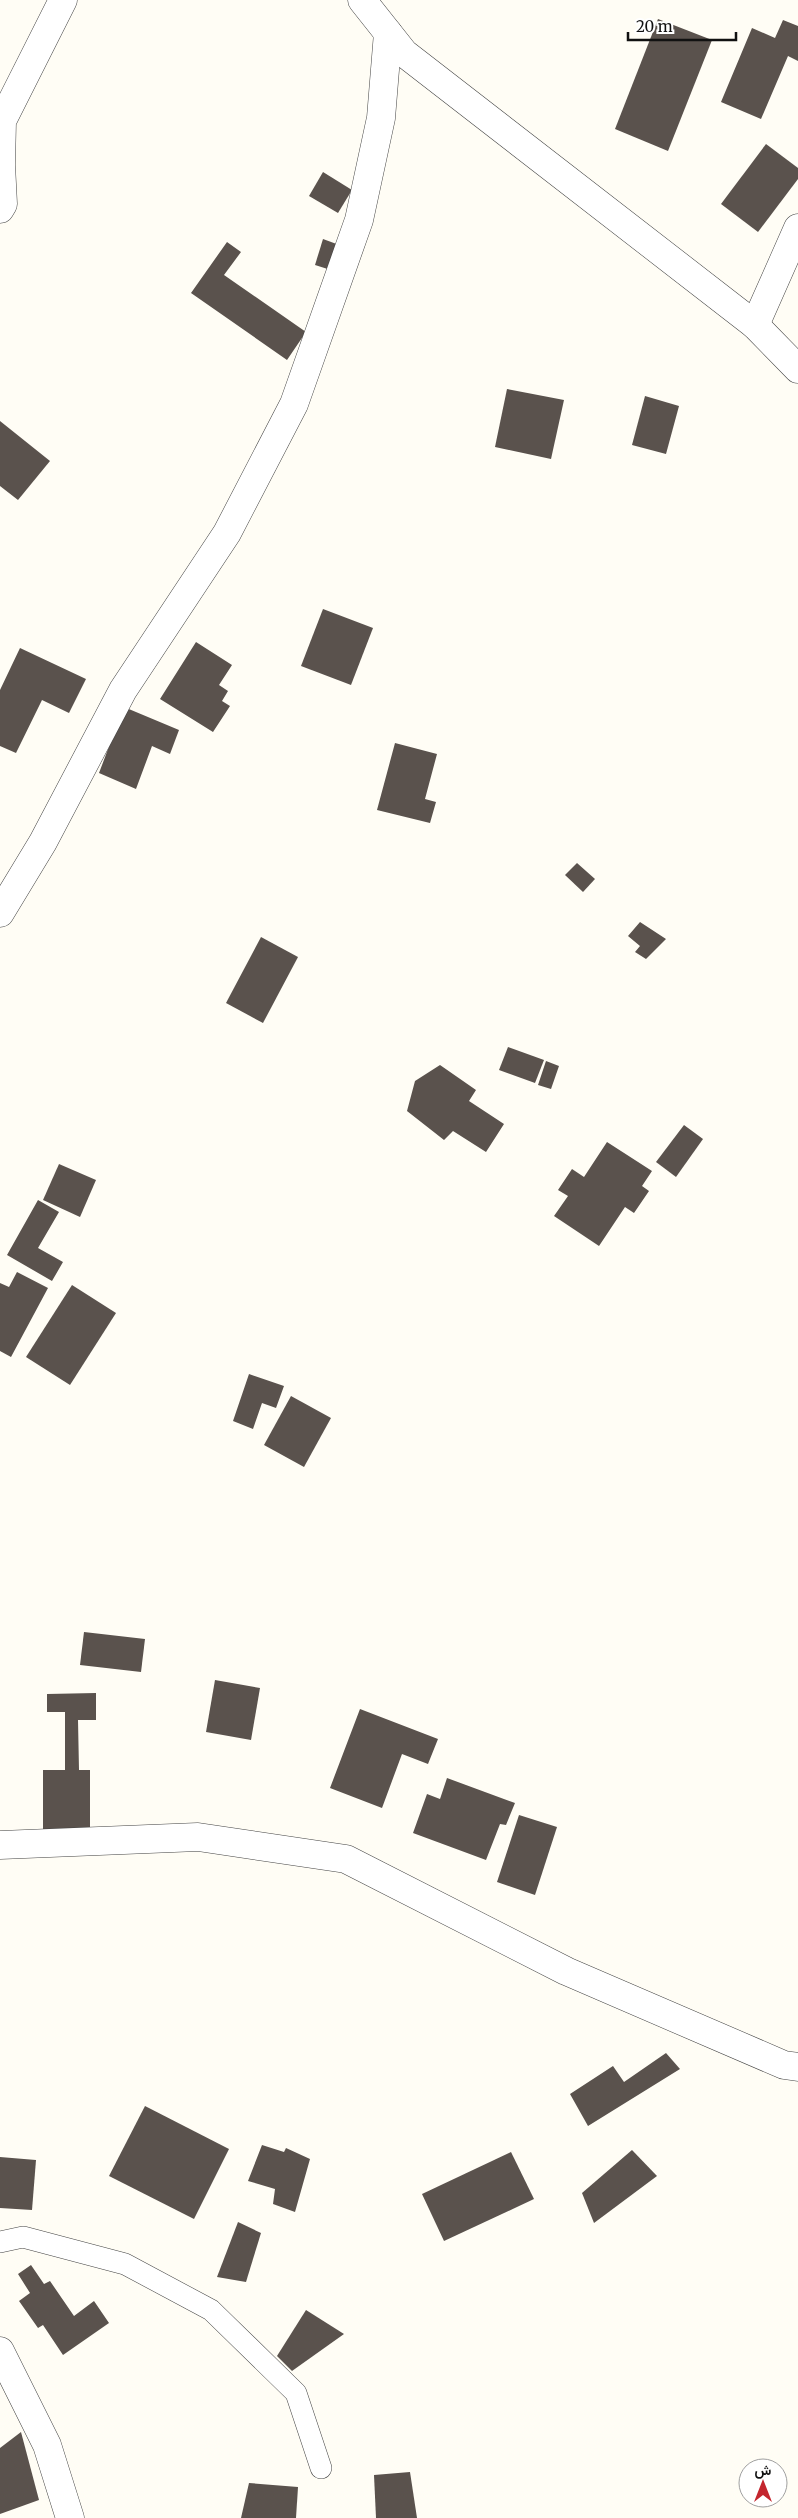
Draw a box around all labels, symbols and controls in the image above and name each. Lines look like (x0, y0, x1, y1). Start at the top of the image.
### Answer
scale bar (628, 10, 736, 42)
text: 20 m (636, 17, 673, 36)
north arrow (738, 2458, 788, 2508)
text: ش (755, 2461, 772, 2479)

